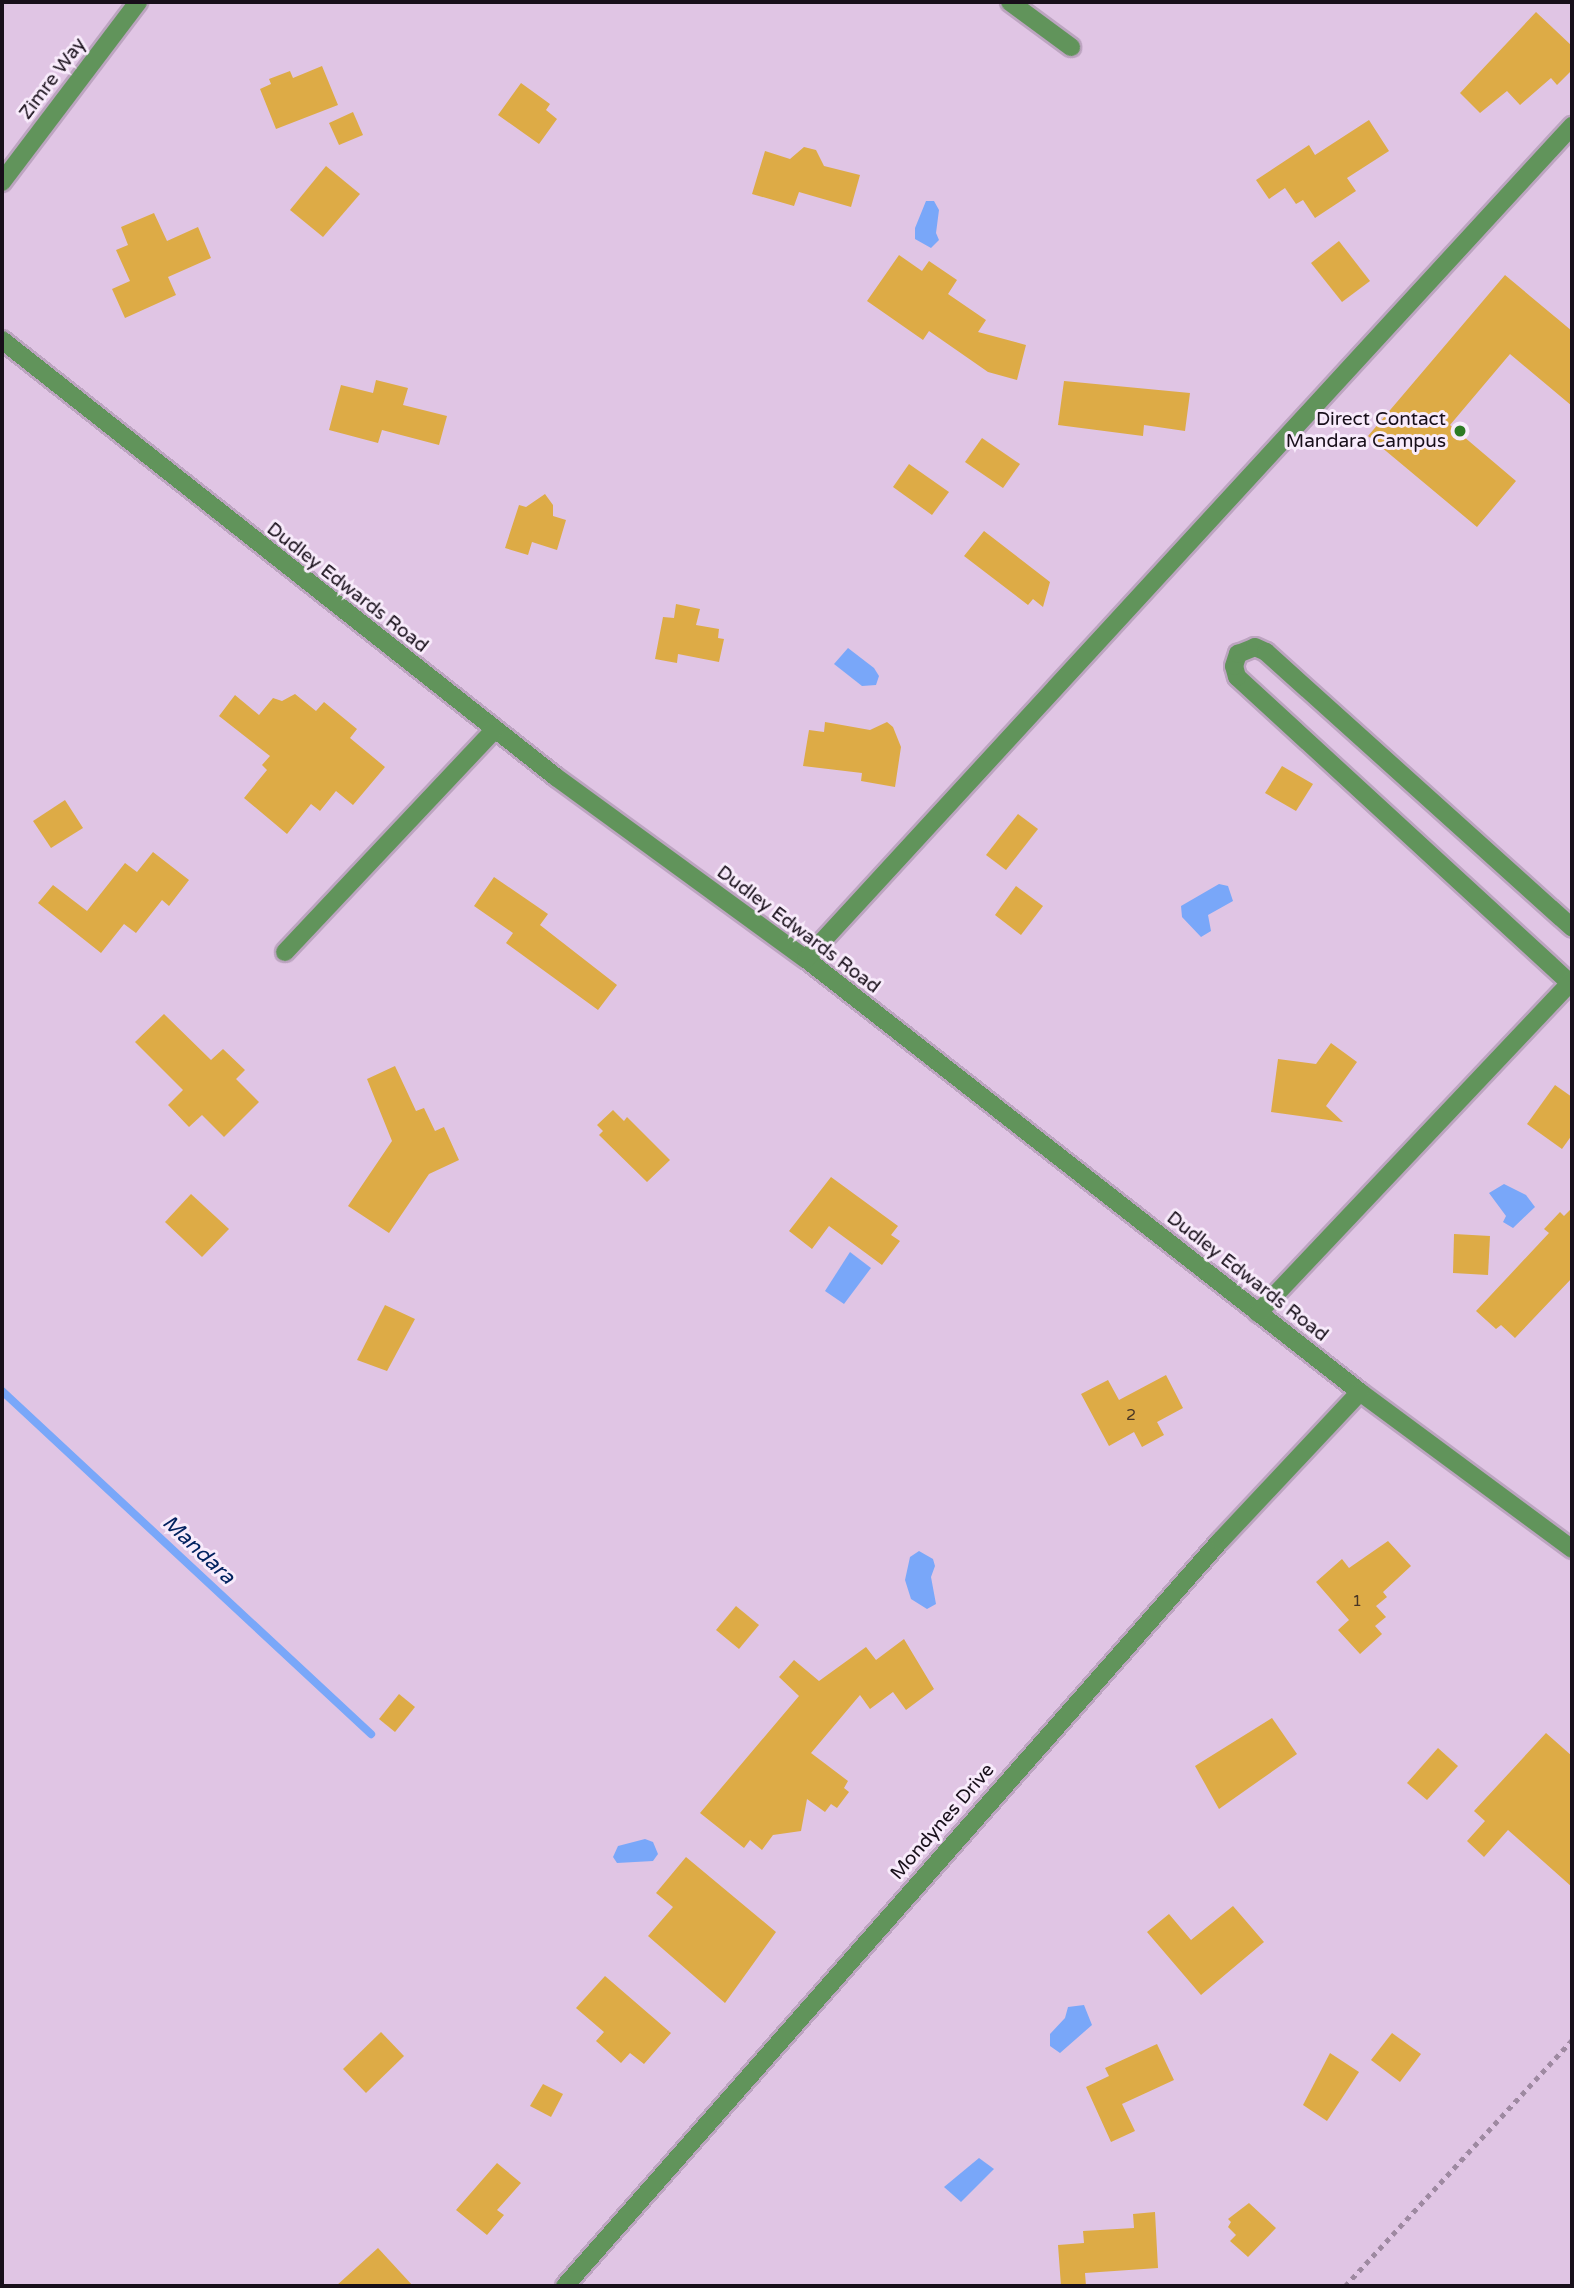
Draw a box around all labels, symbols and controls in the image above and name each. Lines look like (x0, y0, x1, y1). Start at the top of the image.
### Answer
street label: Zimre Way (15, 34, 91, 124)
place label: Direct Contact Mandara Campus (1286, 409, 1446, 453)
marker: Direct Contact Mandara Campus (1452, 423, 1468, 439)
street label: Dudley Edwards Road (262, 518, 432, 658)
street label: Dudley Edwards Road (712, 861, 884, 999)
street label: Dudley Edwards Road (1162, 1207, 1332, 1347)
house number: 2 (1126, 1405, 1136, 1425)
water label: Mandara (157, 1510, 239, 1590)
house number: 1 (1352, 1591, 1362, 1611)
street label: Mondynes Drive (886, 1759, 1000, 1885)

